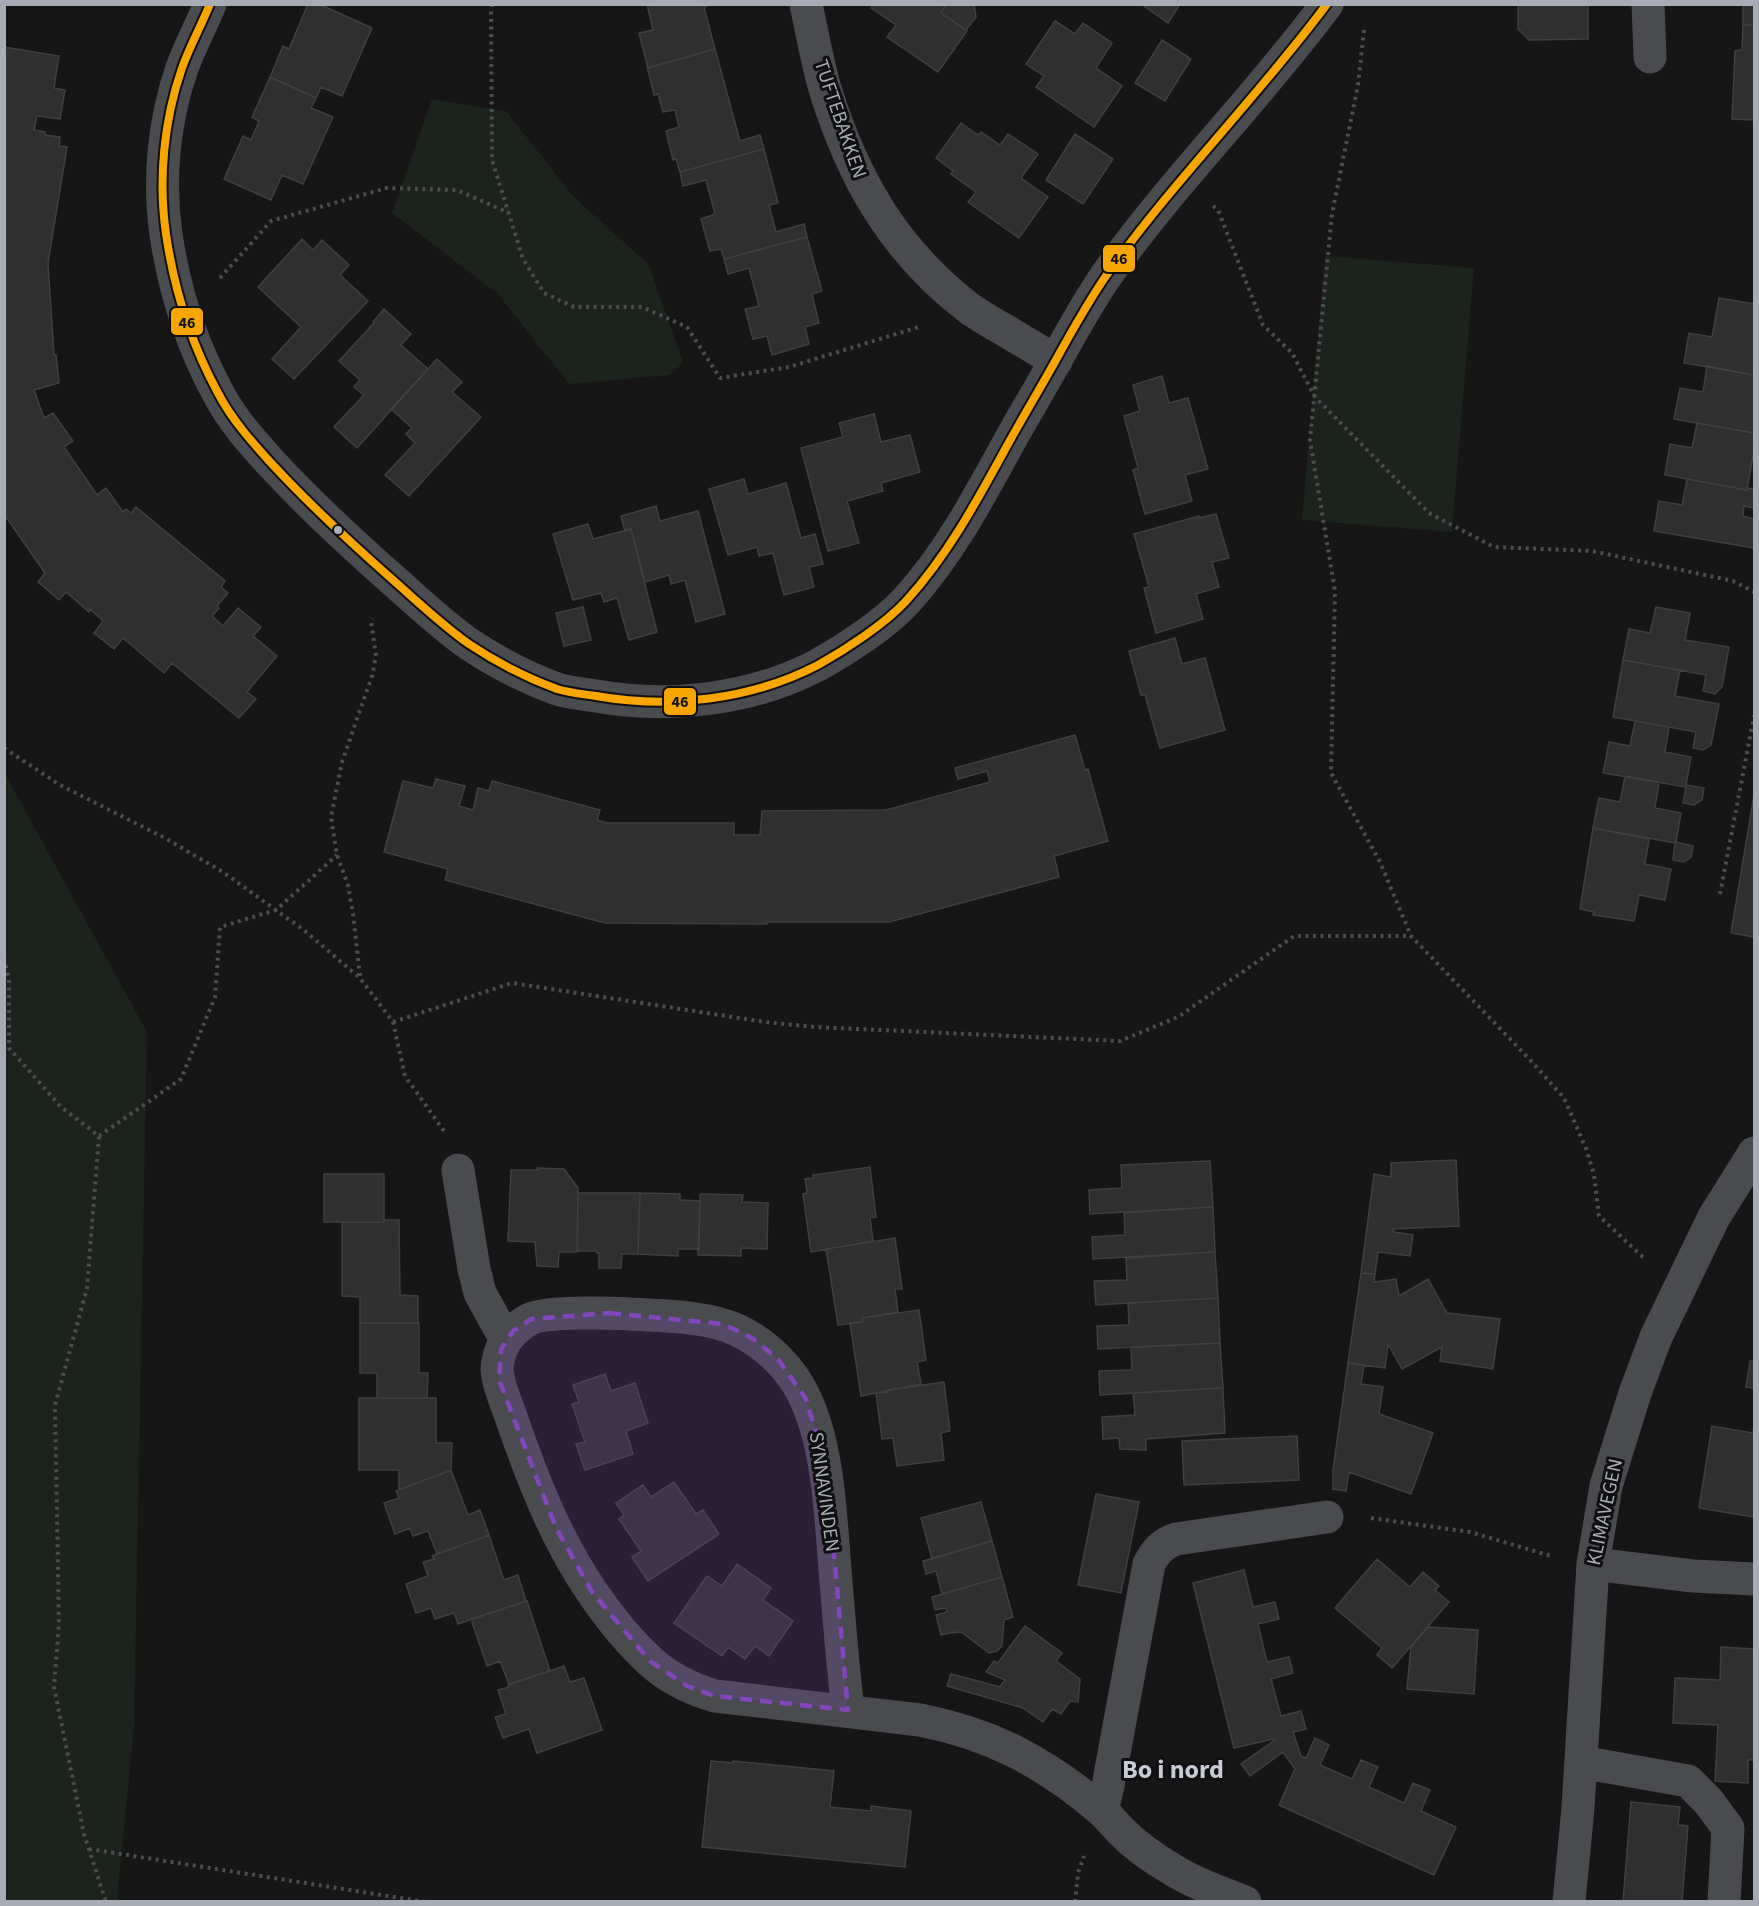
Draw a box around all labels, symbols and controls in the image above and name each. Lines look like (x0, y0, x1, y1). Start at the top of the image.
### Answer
street label: TUFTEBAKKEN (807, 56, 873, 182)
line badge: 46 (1102, 244, 1136, 273)
text: 46 (1111, 248, 1127, 270)
line badge: 46 (170, 307, 204, 336)
text: 46 (179, 312, 195, 334)
unlabelled marker (332, 524, 344, 536)
line badge: 46 (663, 687, 697, 716)
text: 46 (672, 691, 688, 713)
street label: SYNNAVINDEN (802, 1430, 846, 1554)
street label: KLIMAVEGEN (1580, 1456, 1630, 1568)
district label: Bo i nord (1122, 1751, 1224, 1788)

